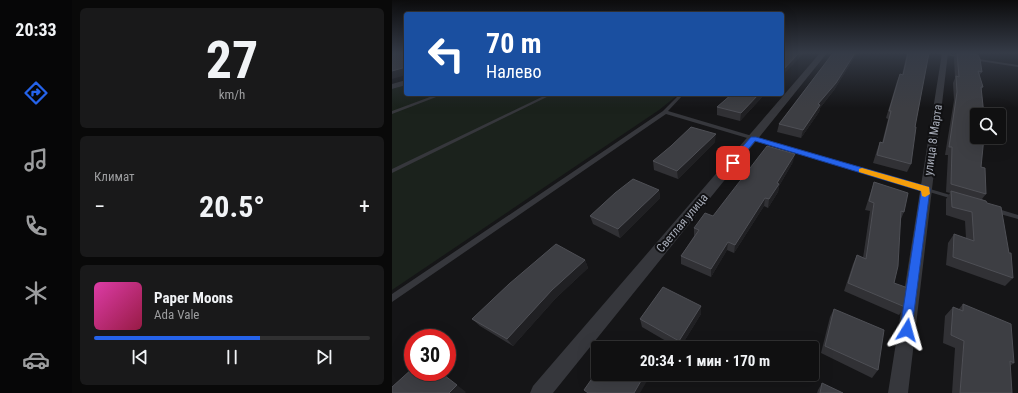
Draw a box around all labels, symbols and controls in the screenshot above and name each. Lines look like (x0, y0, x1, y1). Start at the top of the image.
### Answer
text: 20:33 (15, 19, 57, 40)
text: 70 m (486, 27, 542, 60)
icon: left (420, 28, 472, 80)
text: 27 (206, 30, 258, 91)
text: Налево (486, 61, 542, 82)
icon: directions (22, 79, 50, 107)
text: km/h (219, 87, 245, 102)
street label: улица 8 Марта (921, 103, 945, 176)
map controls (970, 108, 1006, 144)
button: search (970, 108, 1006, 144)
icon: music (22, 146, 50, 174)
pin (716, 146, 750, 180)
icon: arrive (722, 152, 744, 174)
text: Климат (94, 169, 135, 184)
text: 20.5° (199, 189, 265, 224)
street label: Светлая улица (653, 191, 711, 255)
text: − (94, 194, 105, 219)
text: + (359, 194, 370, 219)
icon: phone (22, 212, 50, 240)
icon: climate (22, 279, 50, 307)
text: Paper Moons (154, 289, 233, 307)
text: Ada Vale (154, 307, 199, 322)
position arrow (886, 309, 928, 351)
speed limit sign: 30 (404, 329, 456, 381)
icon: car (22, 346, 50, 374)
icon: previous (129, 346, 151, 368)
icon: pause (221, 346, 243, 368)
icon: next (313, 346, 335, 368)
text: 20:34 · 1 мин · 170 m (640, 352, 770, 370)

